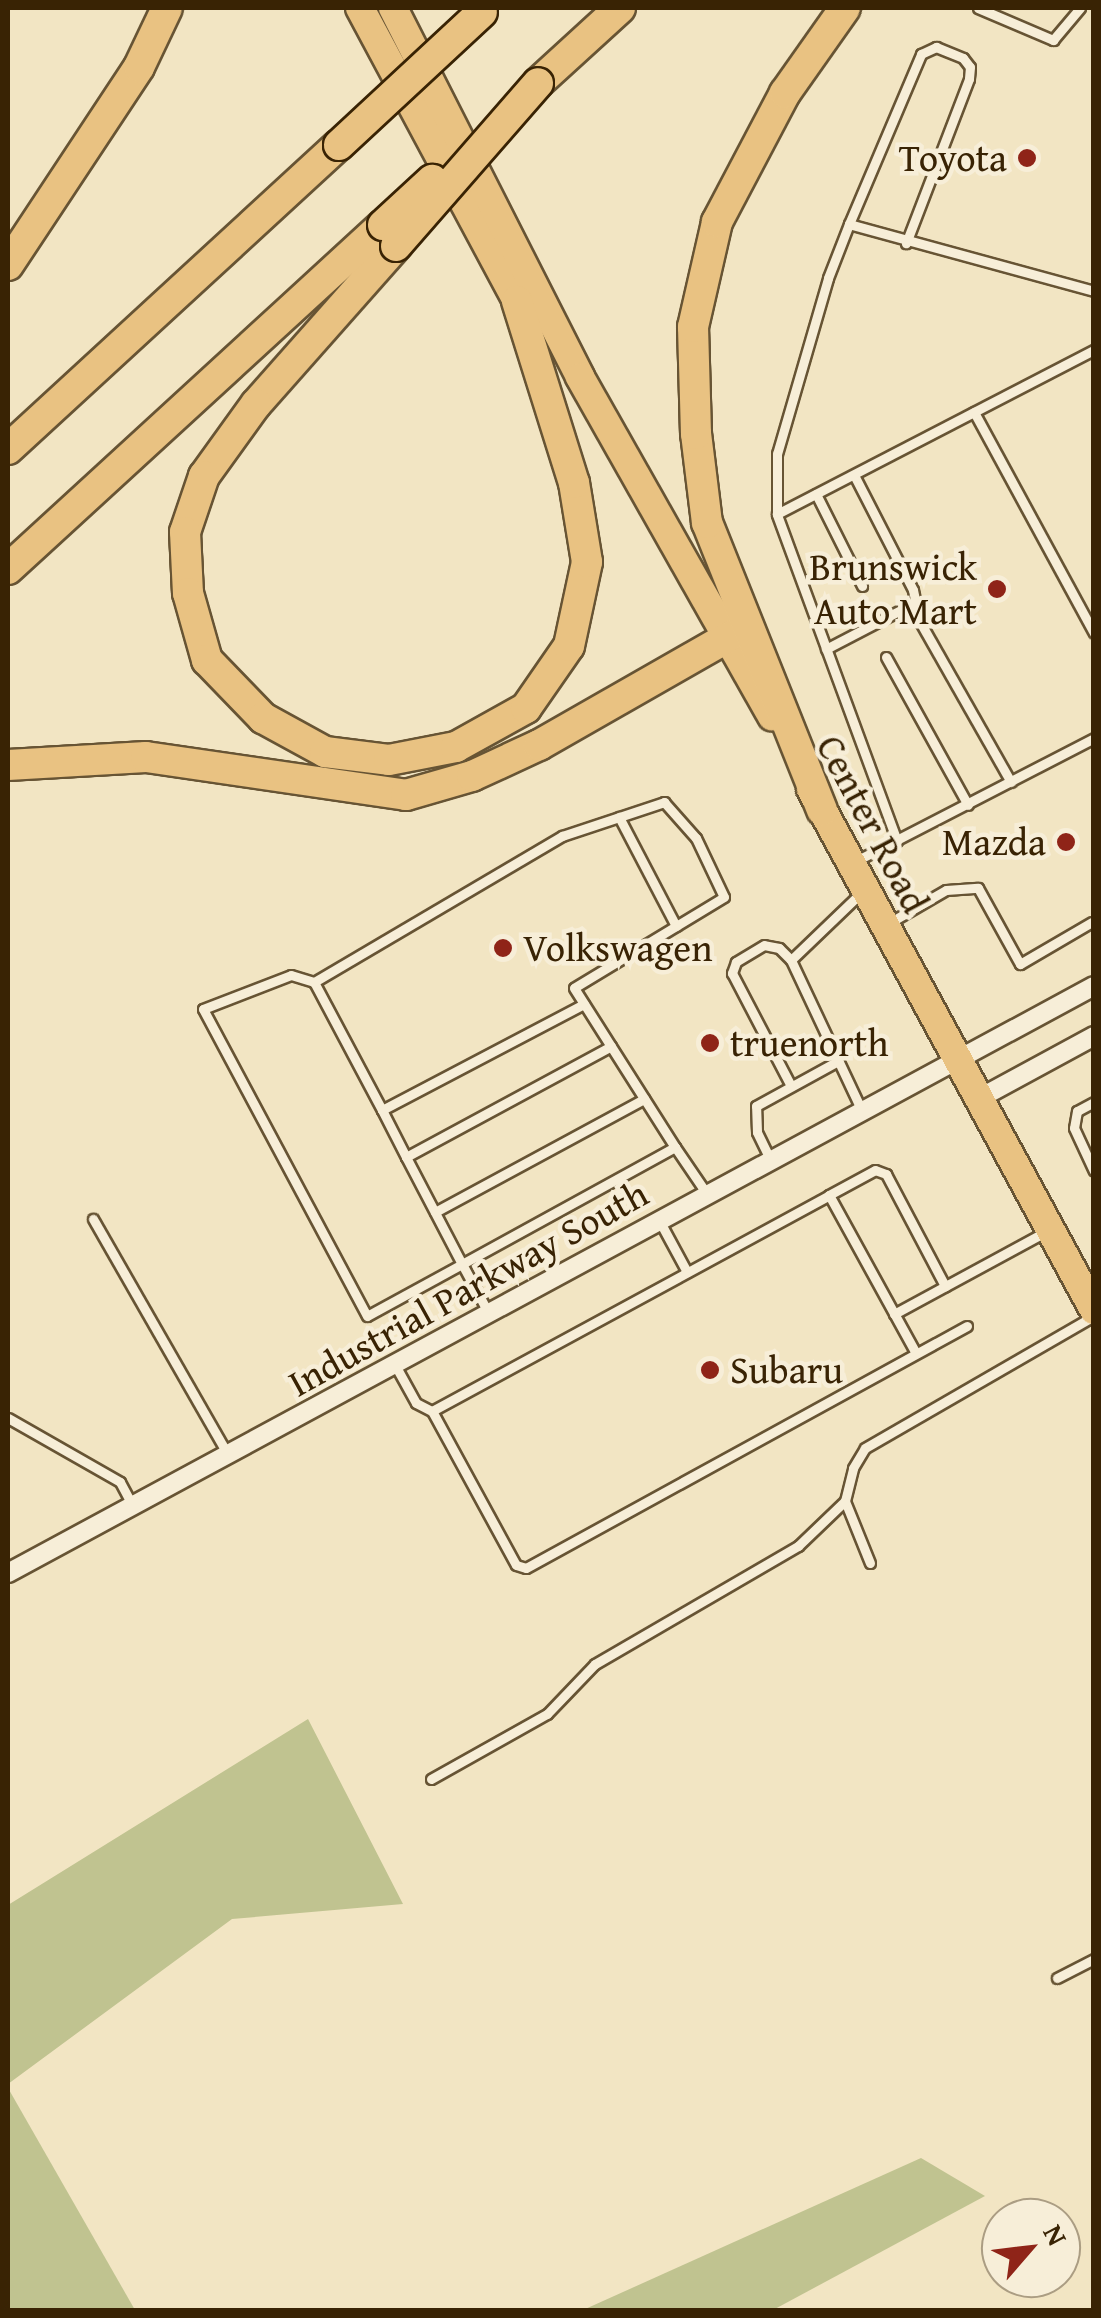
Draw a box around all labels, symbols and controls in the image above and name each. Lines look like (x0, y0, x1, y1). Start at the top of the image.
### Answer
place label: Toyota (899, 135, 1007, 181)
marker: Toyota (1016, 147, 1038, 169)
place label: Brunswick Auto Mart (810, 544, 977, 634)
marker: Brunswick Auto Mart (986, 578, 1008, 600)
street label: Center Road (807, 727, 939, 921)
place label: Mazda (942, 819, 1046, 865)
marker: Mazda (1055, 831, 1077, 853)
place label: Volkswagen (523, 925, 713, 971)
marker: Volkswagen (492, 937, 514, 959)
place label: truenorth (730, 1020, 889, 1066)
marker: truenorth (699, 1032, 721, 1054)
street label: Industrial Parkway South (280, 1170, 656, 1406)
place label: Subaru (730, 1347, 843, 1393)
marker: Subaru (699, 1359, 721, 1381)
north arrow (981, 2198, 1081, 2298)
text: N (1034, 2217, 1079, 2253)

